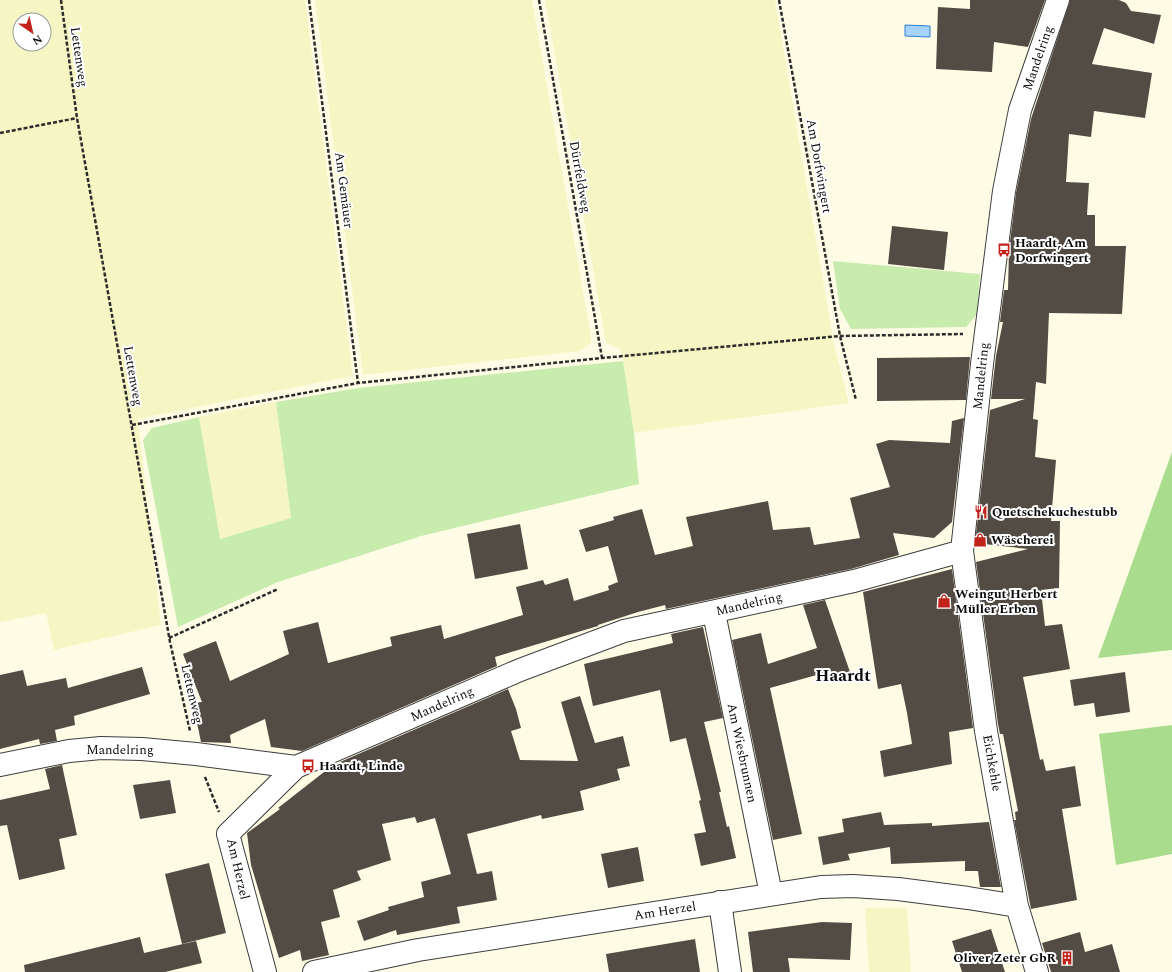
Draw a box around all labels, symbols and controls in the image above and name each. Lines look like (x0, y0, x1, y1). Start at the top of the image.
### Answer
north arrow (12, 12, 52, 52)
street label: Mandelring (1018, 23, 1058, 93)
street label: Lettenweg (65, 26, 93, 88)
text: N (29, 30, 46, 49)
street label: Am Dorfwingert (801, 117, 837, 215)
street label: Dürrfeldweg (564, 139, 596, 215)
street label: Am Gemäuer (329, 151, 359, 229)
place label: Haardt, Am Dorfwingert (1015, 233, 1089, 268)
bus stop icon: Haardt, Am Dorfwingert (996, 242, 1012, 258)
street label: Mandelring (968, 341, 994, 411)
street label: Lettenweg (118, 344, 148, 408)
place label: Quetschekuchestubb (992, 502, 1118, 522)
restaurant icon: Quetschekuchestubb (973, 504, 989, 520)
place label: Wäscherei (991, 530, 1054, 550)
shop icon: Wäscherei (972, 532, 988, 548)
place label: Weingut Herbert Müller Erben (955, 584, 1057, 619)
street label: Mandelring (714, 587, 784, 621)
shop icon: Weingut Herbert Müller Erben (936, 593, 952, 609)
street label: Lettenweg (175, 662, 209, 726)
district label: Haardt (815, 663, 871, 689)
street label: Mandelring (407, 681, 477, 727)
street label: Am Wiesbrunnen (722, 701, 762, 805)
street label: Eichkehle (977, 733, 1007, 793)
street label: Mandelring (86, 740, 154, 760)
place label: Haardt, Linde (319, 756, 403, 776)
bus stop icon: Haardt, Linde (300, 758, 316, 774)
street label: Am Herzel (221, 836, 255, 902)
street label: Am Herzel (633, 896, 698, 926)
place label: Oliver Zeter GbR (953, 948, 1057, 968)
building icon: Oliver Zeter GbR (1059, 950, 1075, 966)

